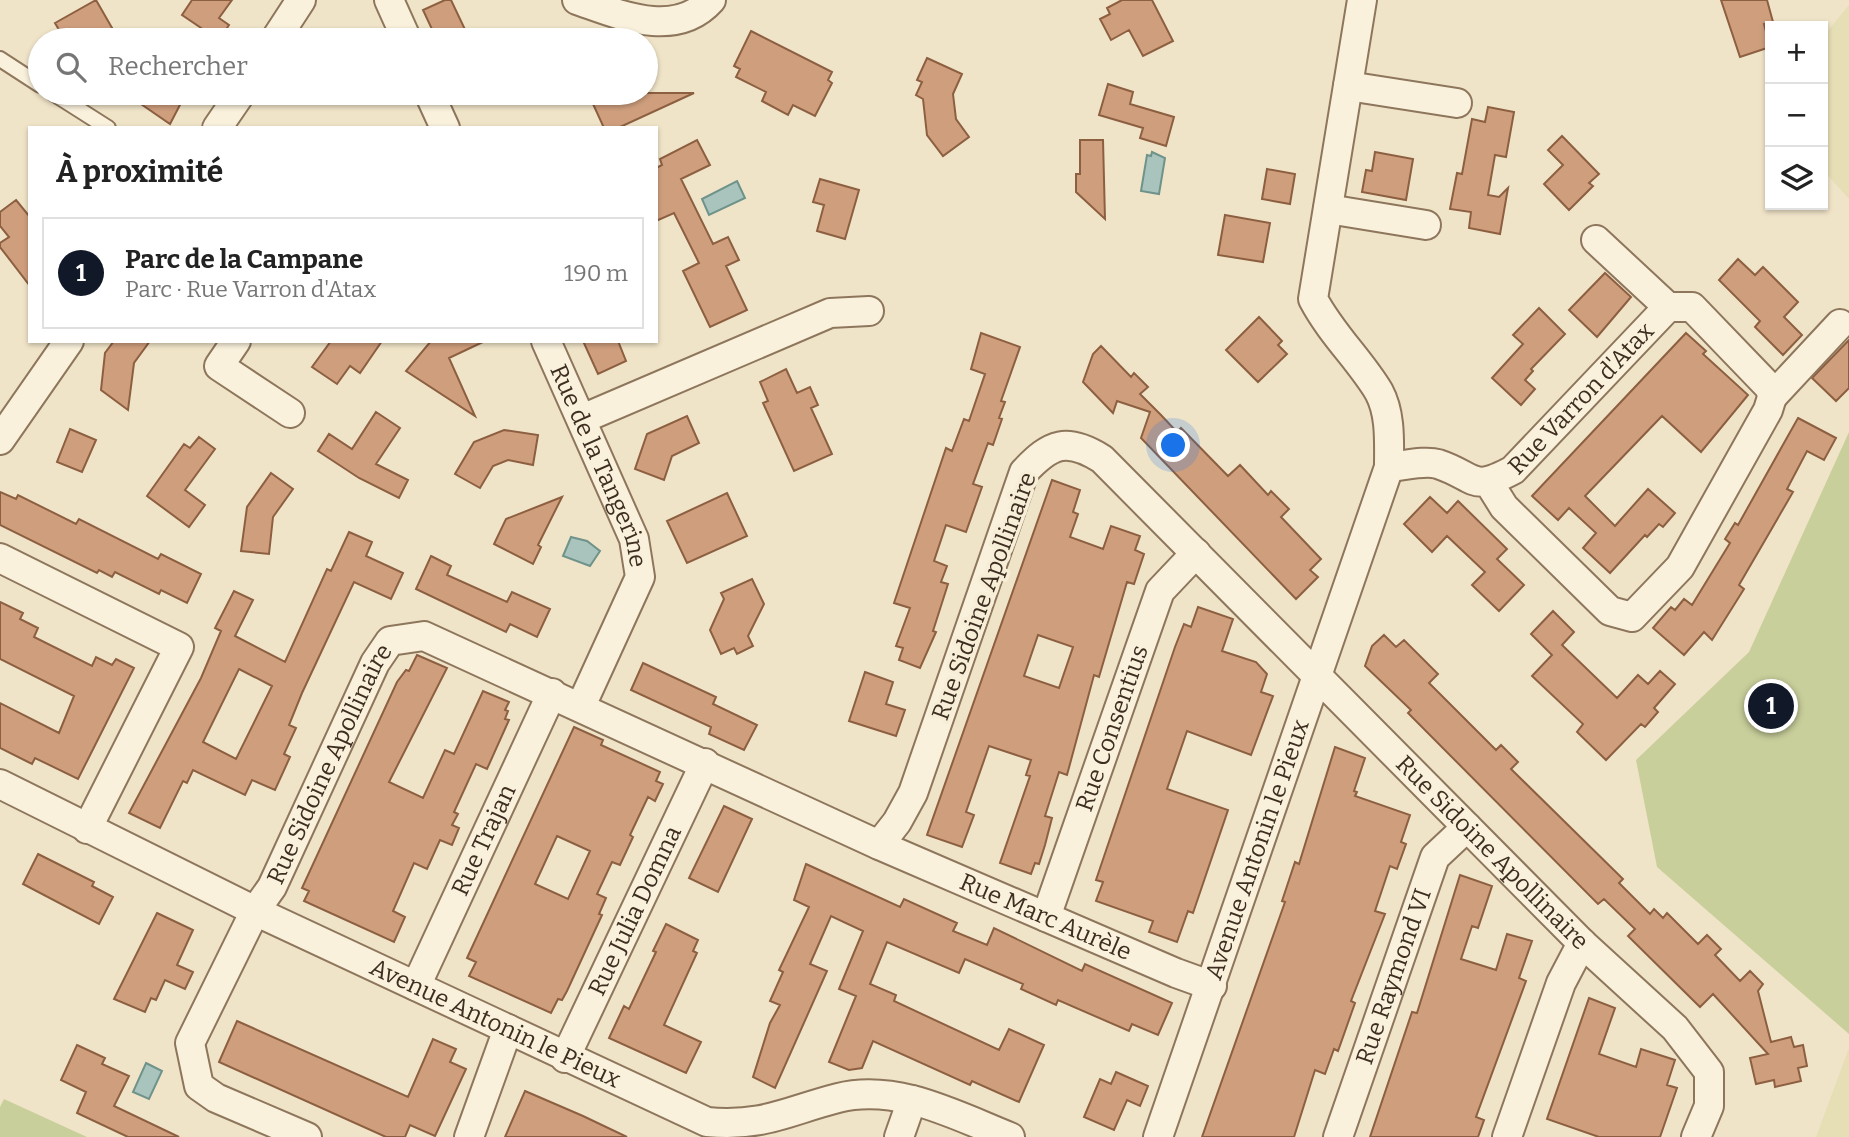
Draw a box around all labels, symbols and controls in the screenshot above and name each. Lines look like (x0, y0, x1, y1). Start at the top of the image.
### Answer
map controls (1765, 21, 1828, 210)
button: + (1765, 21, 1828, 84)
search box (28, 28, 658, 105)
icon: search (52, 48, 90, 86)
text: Rechercher (108, 51, 248, 82)
button: − (1765, 84, 1828, 147)
button: layers (1765, 147, 1828, 210)
text: À proximité (56, 154, 223, 190)
text: Parc de la Campane (125, 244, 363, 275)
text: 1 (76, 259, 86, 287)
text: 190 m (564, 259, 628, 287)
text: Parc · Rue Varron d'Atax (125, 275, 376, 303)
street label: Rue Varron d'Atax (1502, 317, 1659, 480)
street label: Rue de la Tangerine (544, 360, 652, 569)
your location (1156, 428, 1190, 462)
street label: Rue Sidoine Apollinaire (926, 468, 1042, 724)
street label: Rue Sidoine Apollinaire (261, 639, 398, 888)
street label: Rue Consentius (1070, 641, 1154, 815)
pin: 1 (1748, 680, 1794, 732)
street label: Avenue Antonin le Pieux (1199, 716, 1315, 983)
street label: Rue Sidoine Apollinaire (1390, 750, 1594, 955)
street label: Rue Trajan (446, 780, 522, 900)
street label: Rue Julia Domna (583, 821, 687, 1000)
street label: Rue Marc Aurèle (956, 868, 1136, 966)
street label: Rue Raymond VI (1350, 885, 1437, 1068)
street label: Avenue Antonin le Pieux (366, 953, 625, 1094)

